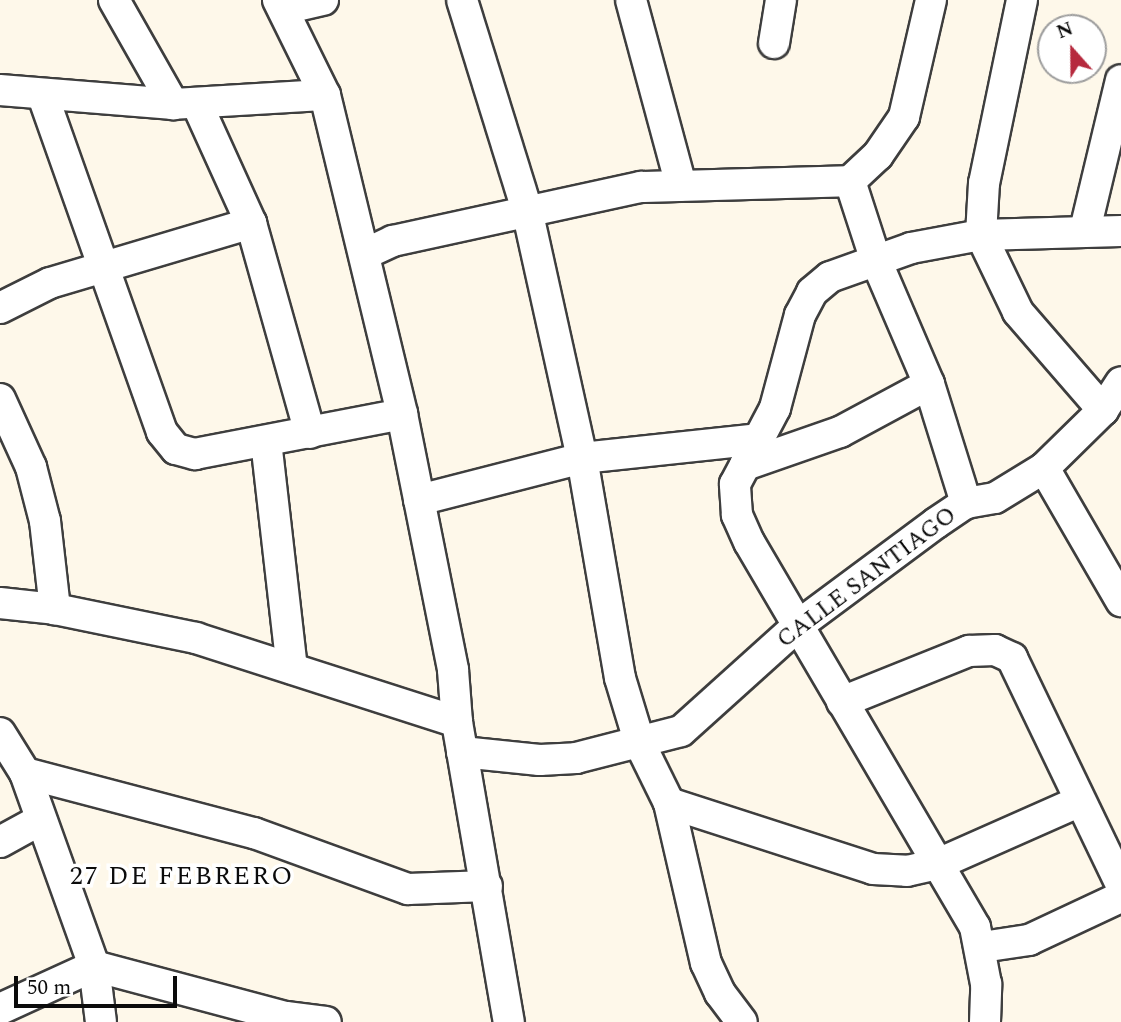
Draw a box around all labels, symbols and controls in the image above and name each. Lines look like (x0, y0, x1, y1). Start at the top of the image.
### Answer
north arrow (1037, 14, 1107, 84)
text: N (1053, 14, 1077, 47)
street label: CALLE SANTIAGO (772, 501, 962, 655)
district label: 27 DE FEBRERO (71, 861, 293, 893)
scale bar (18, 962, 180, 1006)
text: 50 m (27, 972, 71, 1004)

